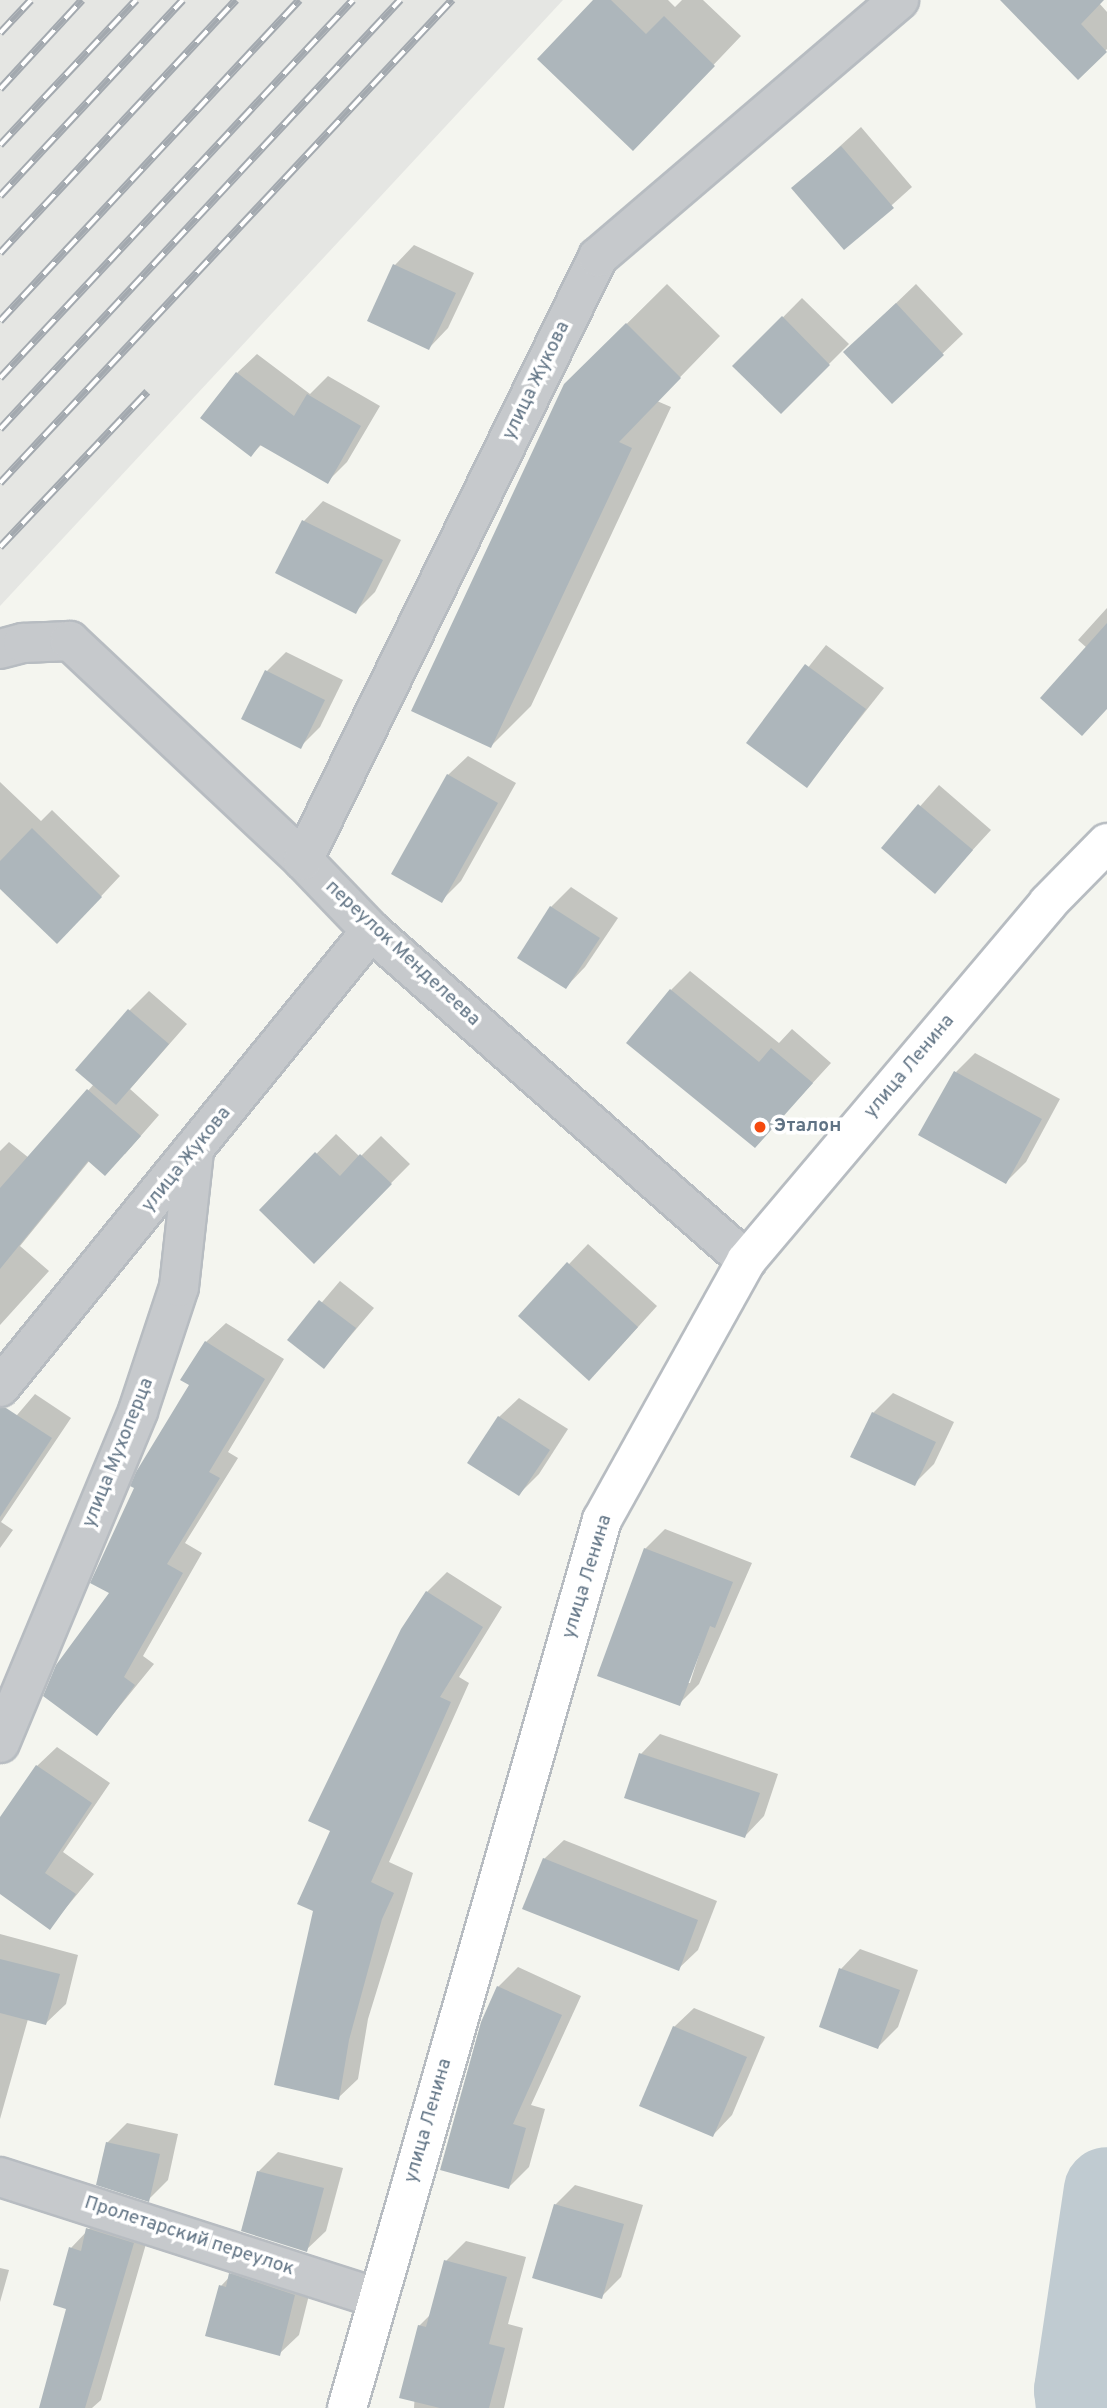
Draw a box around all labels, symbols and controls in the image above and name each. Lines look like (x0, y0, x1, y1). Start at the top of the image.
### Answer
street label: улица Жукова (499, 318, 575, 444)
street label: переулок Менделеева (320, 876, 484, 1032)
street label: улица Ленина (860, 1011, 960, 1123)
street label: улица Жукова (138, 1103, 236, 1217)
place label: Эталон (774, 1116, 841, 1138)
marker: Эталон (752, 1119, 768, 1135)
street label: улица Мухоперца (79, 1375, 159, 1531)
street label: улица Ленина (558, 1512, 618, 1642)
street label: улица Ленина (400, 2056, 458, 2186)
street label: Пролетарский переулок (81, 2192, 297, 2282)

